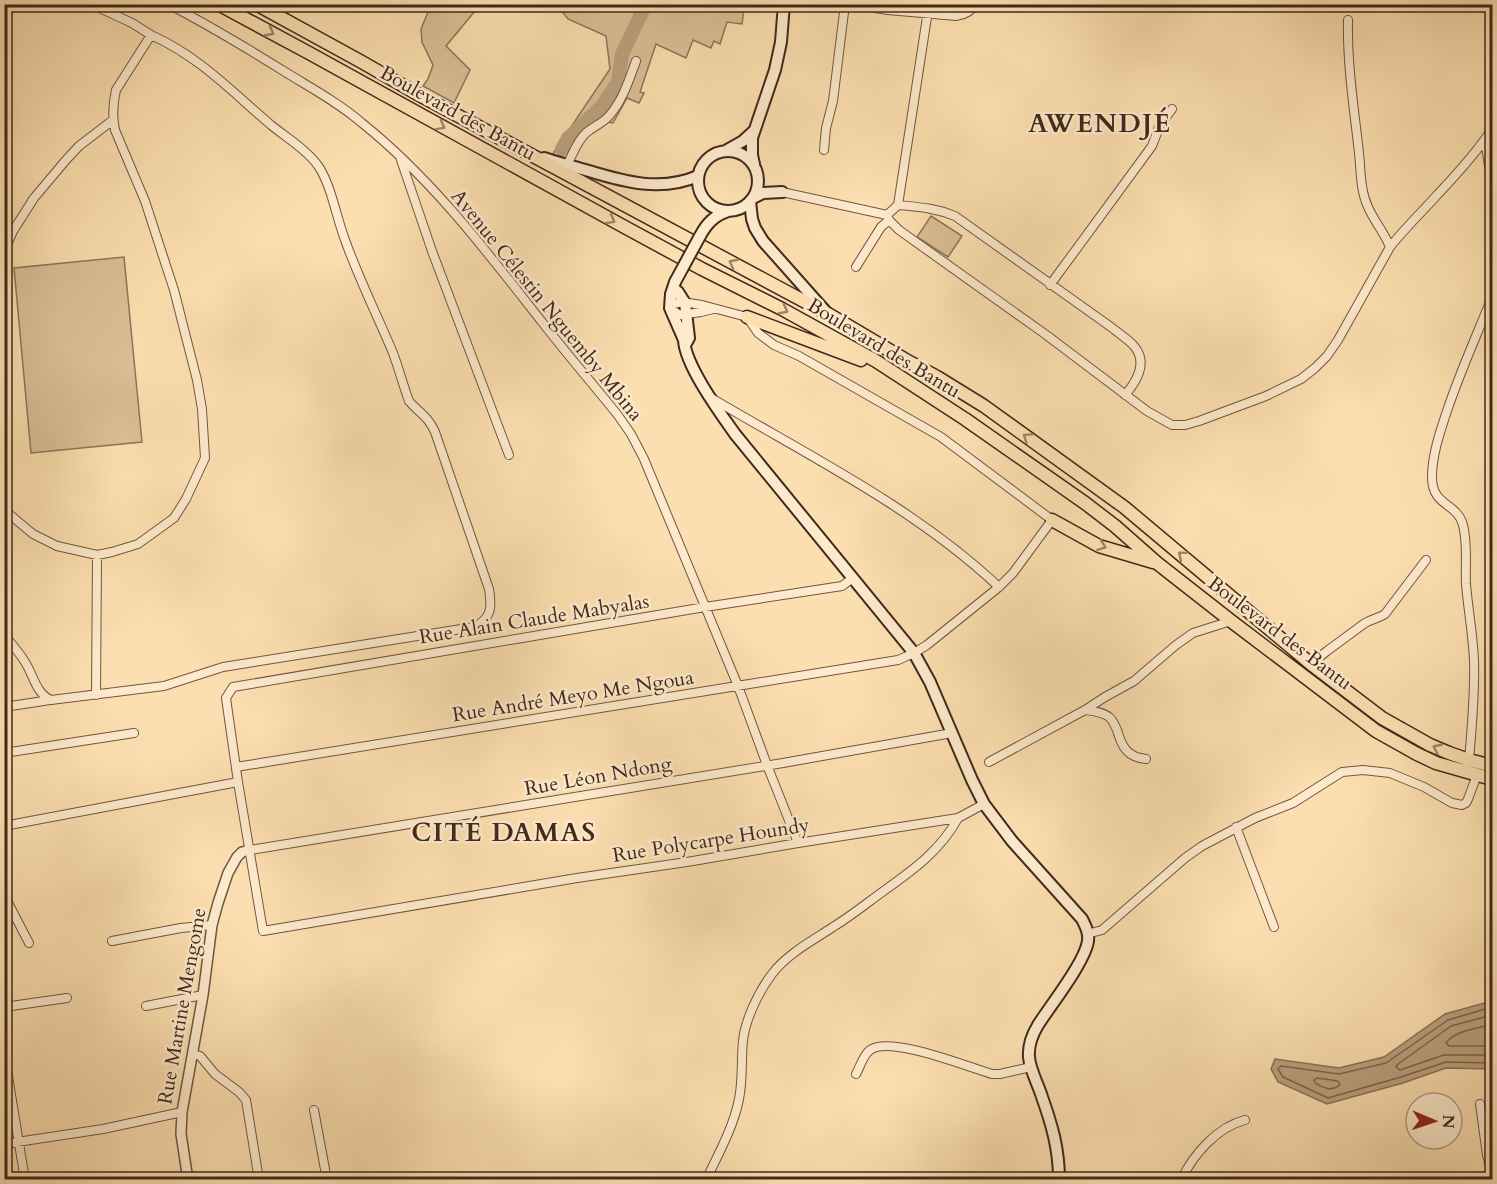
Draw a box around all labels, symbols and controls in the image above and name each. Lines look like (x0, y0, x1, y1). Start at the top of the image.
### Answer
one-way arrow (263, 25, 274, 36)
street label: Boulevard des Bantu (375, 59, 541, 167)
district label: AWENDJÉ (1028, 106, 1172, 141)
one-way arrow (434, 118, 445, 130)
street label: Avenue Célestin Nguemby Mbina (445, 183, 649, 427)
one-way arrow (605, 212, 616, 224)
one-way arrow (728, 259, 739, 270)
street label: Boulevard des Bantu (802, 292, 966, 404)
one-way arrow (778, 303, 789, 315)
one-way arrow (1023, 433, 1034, 444)
one-way arrow (1096, 539, 1107, 552)
one-way arrow (1178, 551, 1189, 562)
street label: Boulevard des Bantu (1202, 570, 1358, 696)
street label: Rue Alain Claude Mabyalas (417, 587, 651, 651)
street label: Rue André Meyo Me Ngoua (450, 664, 696, 728)
one-way arrow (1433, 743, 1444, 755)
street label: Rue Léon Ndong (522, 750, 675, 802)
street label: Rue Polycarpe Houndy (611, 811, 812, 869)
district label: CITÉ DAMAS (411, 815, 597, 850)
street label: Rue Martine Mengome (151, 906, 213, 1106)
north arrow (1404, 1091, 1464, 1151)
text: N (1437, 1114, 1459, 1129)

